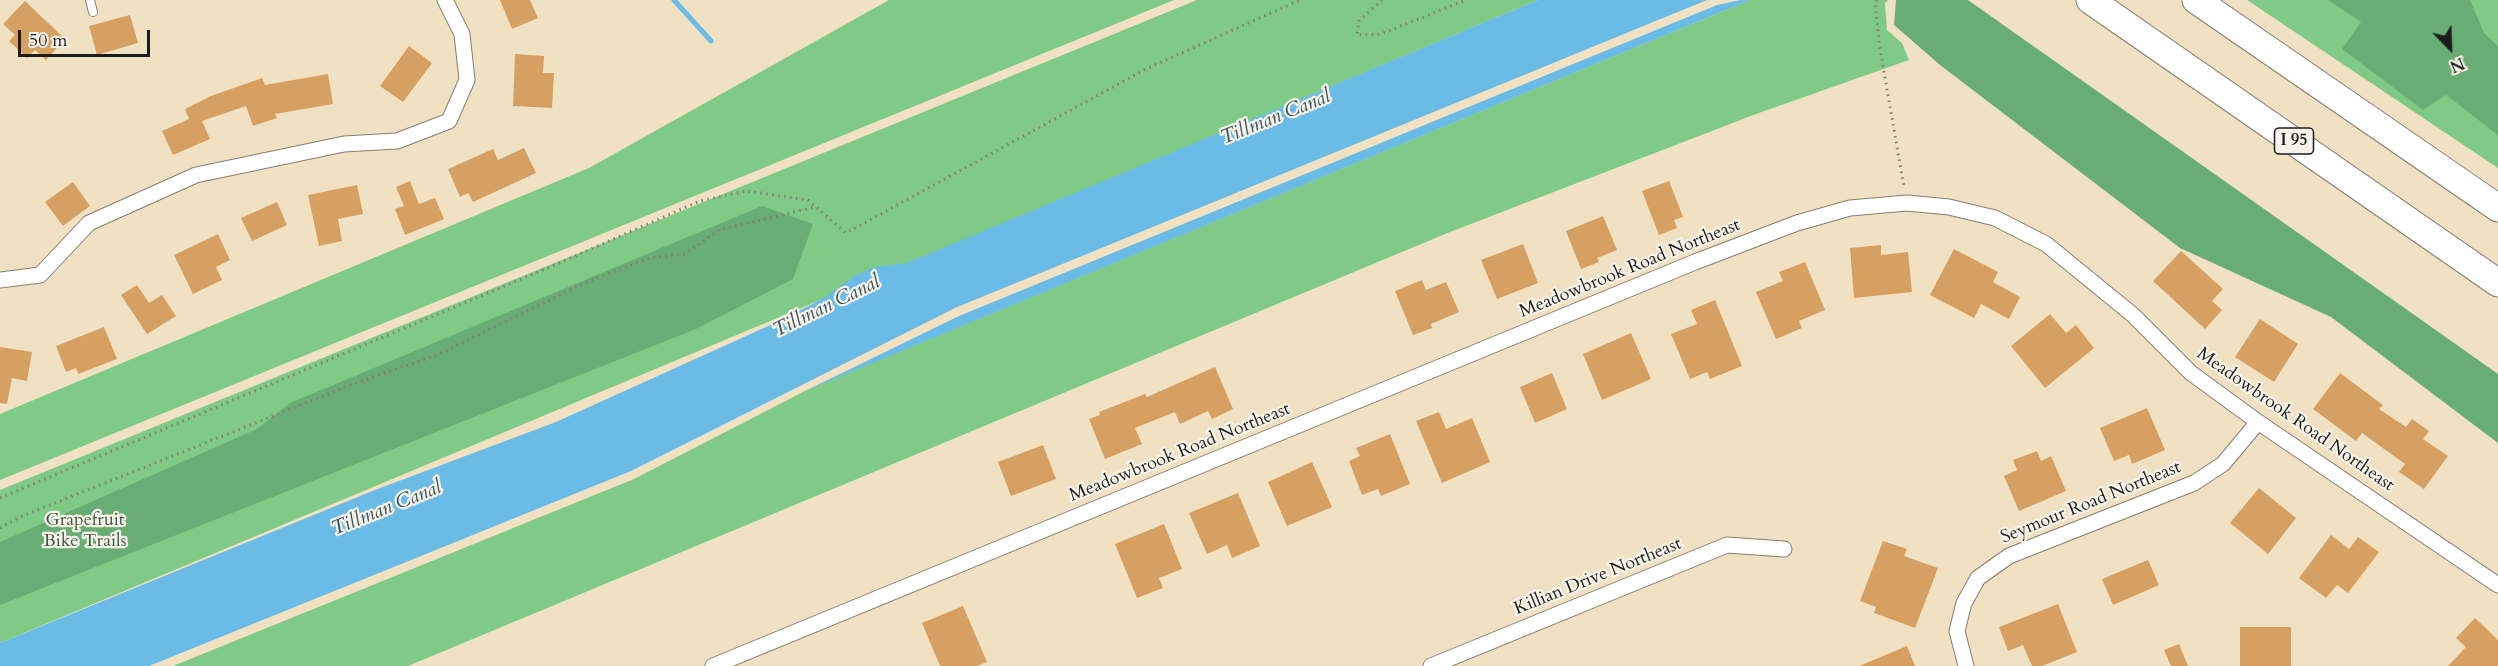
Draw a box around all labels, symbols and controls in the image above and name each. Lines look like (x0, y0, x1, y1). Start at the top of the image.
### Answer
scale bar (21, 18, 153, 56)
north arrow (2420, 18, 2480, 78)
text: 50 m (29, 28, 68, 53)
text: N (2446, 52, 2468, 77)
water label: Tillman Canal (1218, 85, 1334, 151)
road number: I 95 (2274, 128, 2314, 154)
street label: Meadowbrook Road Northeast (1517, 215, 1743, 323)
water label: Tillman Canal (770, 271, 884, 343)
street label: Meadowbrook Road Northeast (2192, 343, 2398, 497)
street label: Meadowbrook Road Northeast (1067, 399, 1293, 507)
street label: Seymour Road Northeast (1998, 457, 2184, 549)
water label: Tillman Canal (329, 476, 445, 542)
park label: Grapefruit Bike Trails (43, 510, 127, 552)
street label: Killian Drive Northeast (1511, 534, 1685, 620)

